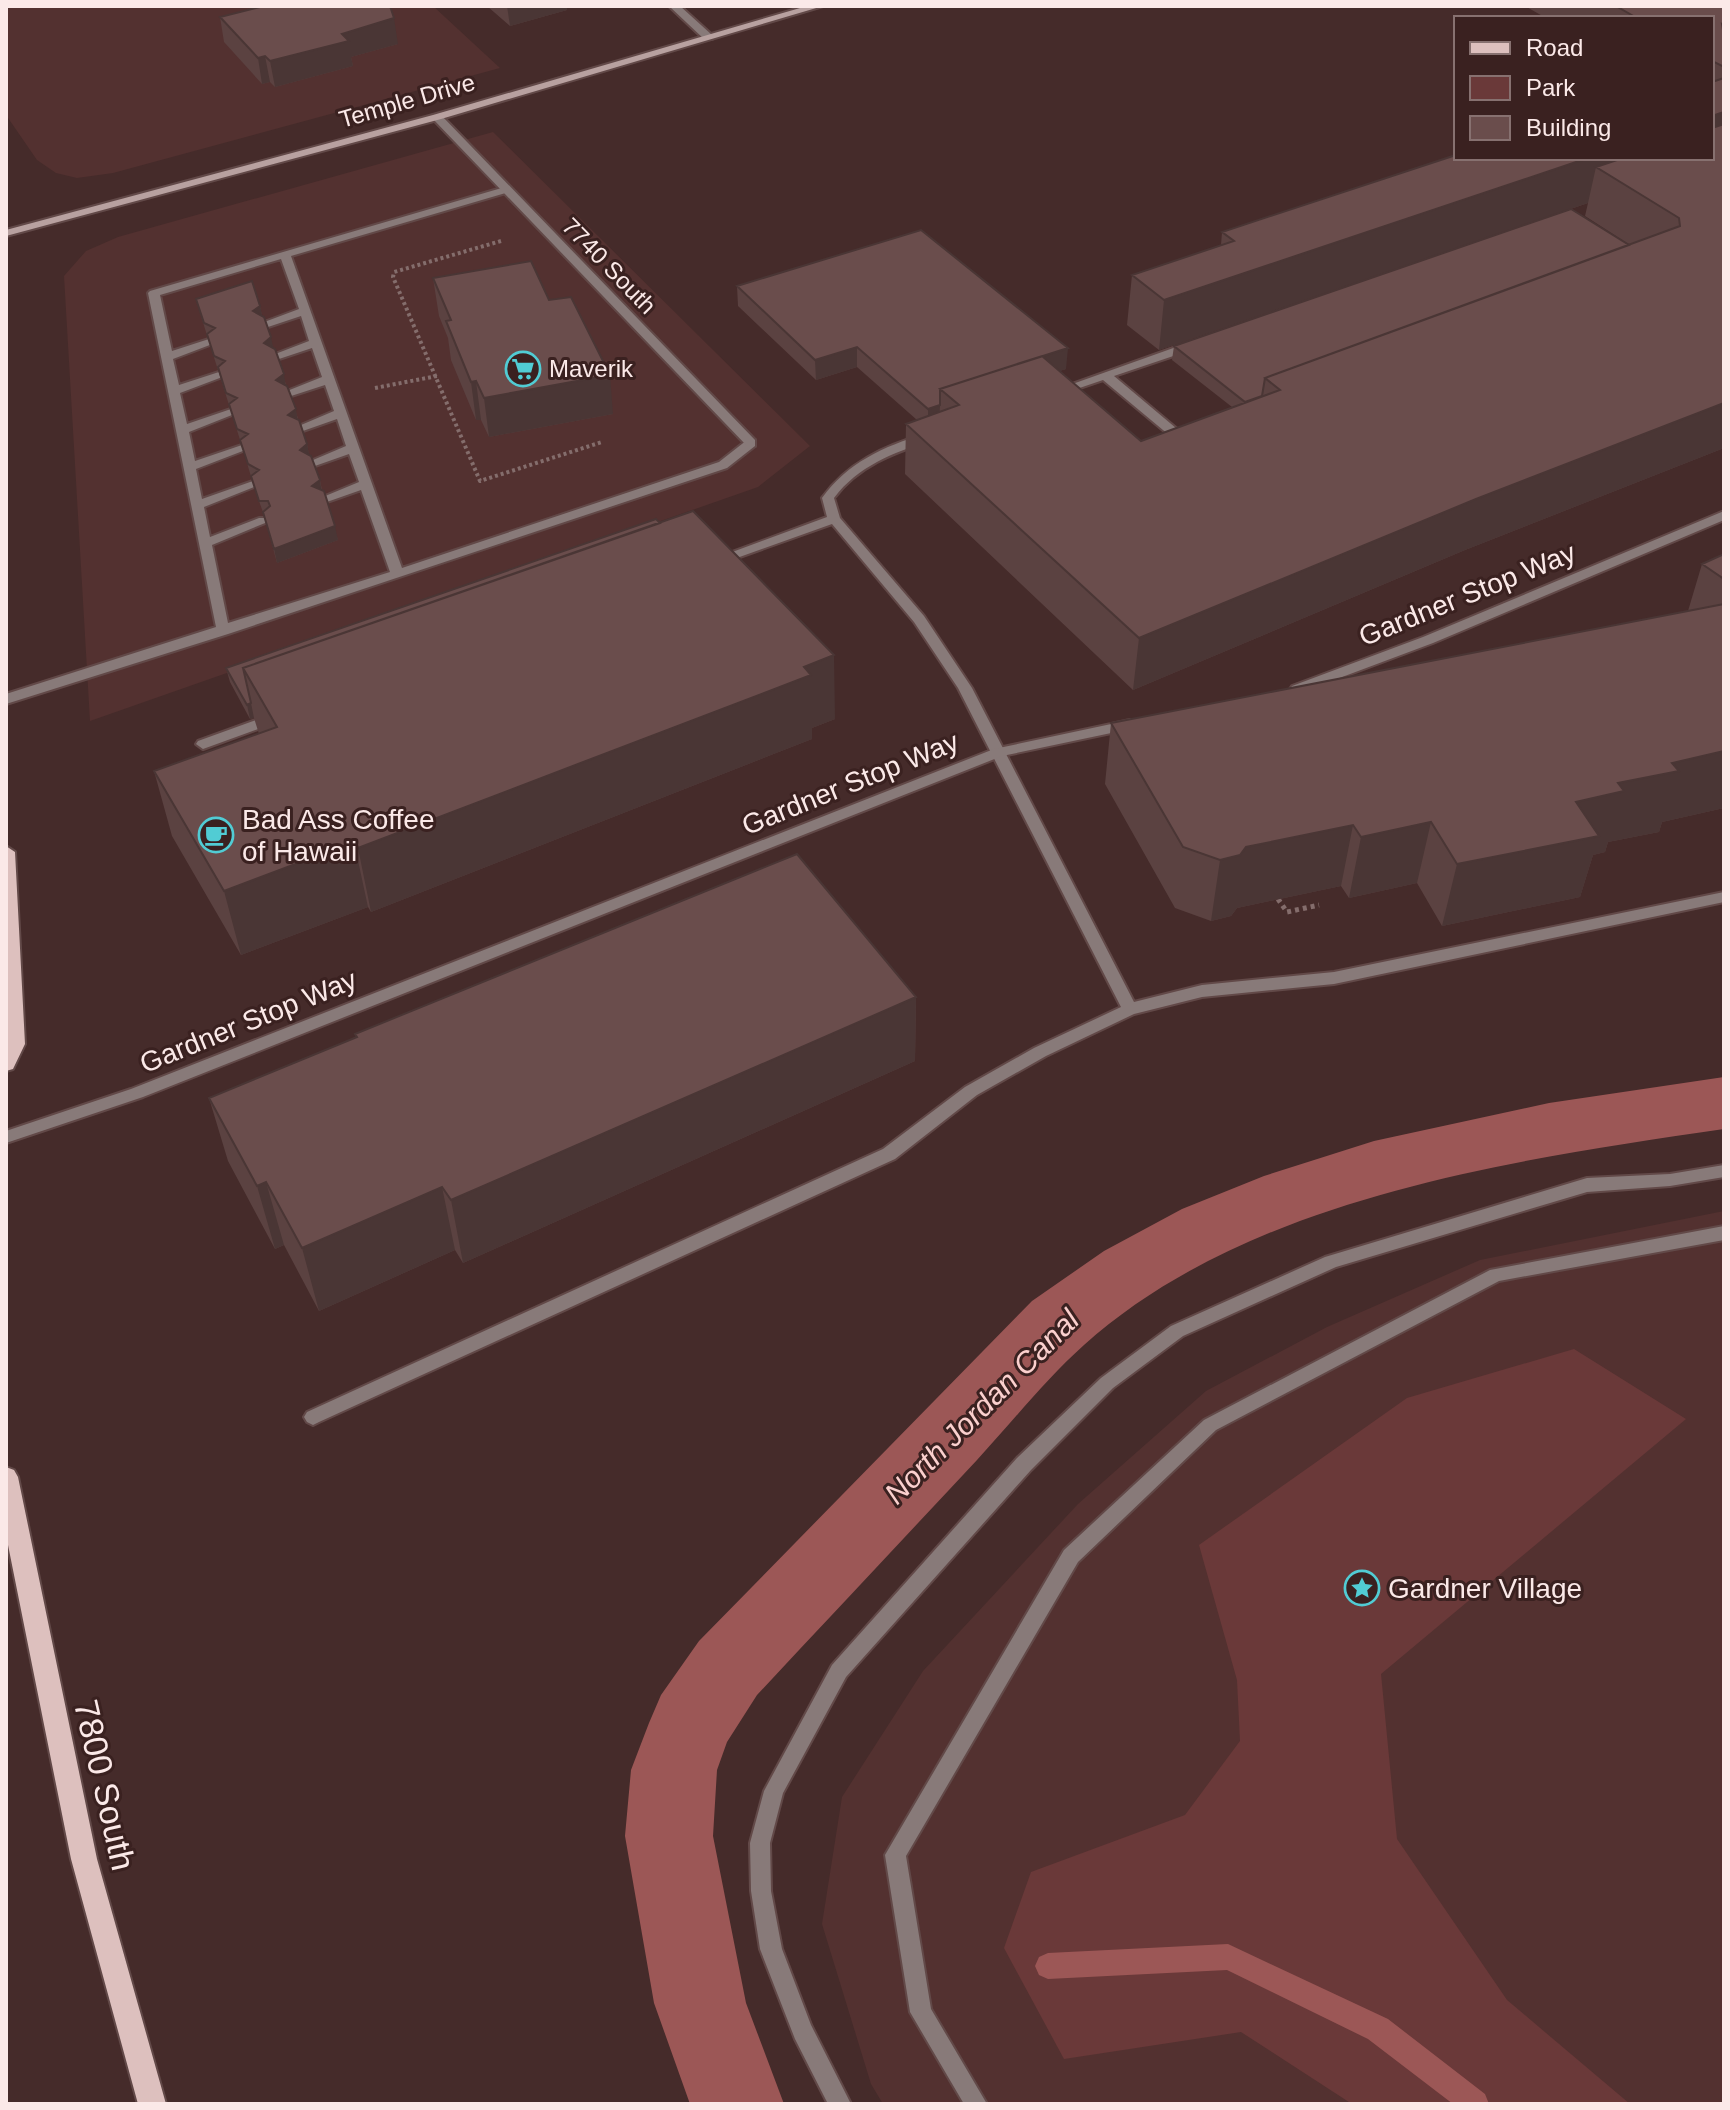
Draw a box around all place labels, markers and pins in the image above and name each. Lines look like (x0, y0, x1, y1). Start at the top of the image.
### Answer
supermarket icon: Maverik (504, 350, 542, 388)
place label: Maverik (549, 355, 634, 382)
place label: Bad Ass Coffee of Hawaii (242, 804, 435, 867)
cafe icon: Bad Ass Coffee of Hawaii (197, 816, 235, 854)
place icon: Gardner Village (1343, 1569, 1381, 1607)
place label: Gardner Village (1388, 1573, 1582, 1604)

